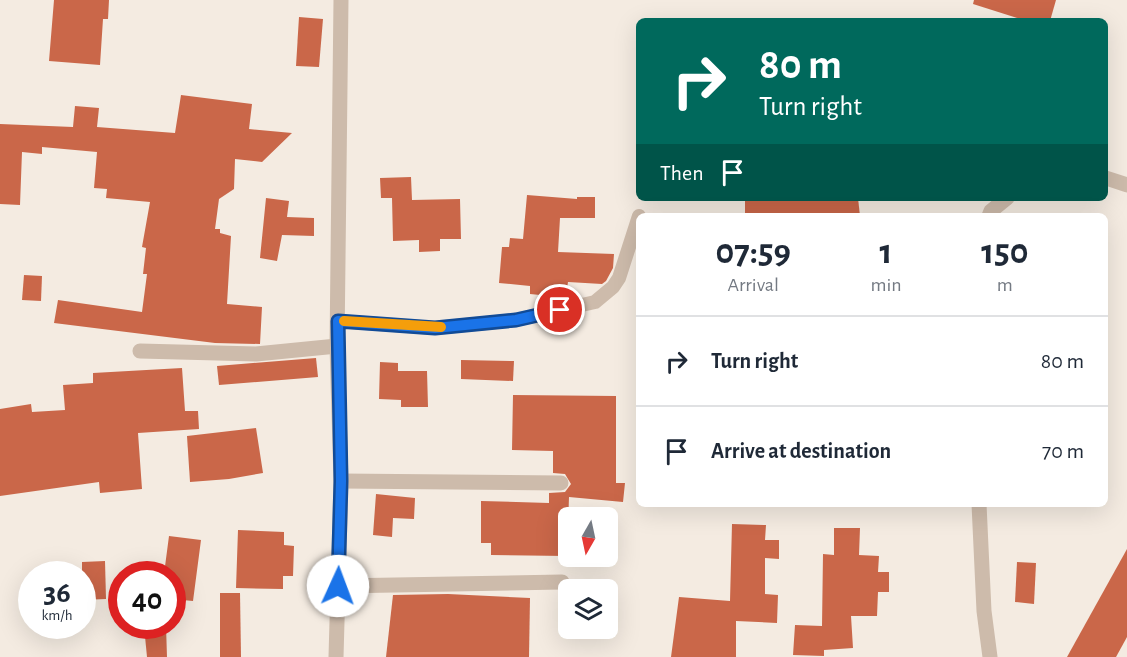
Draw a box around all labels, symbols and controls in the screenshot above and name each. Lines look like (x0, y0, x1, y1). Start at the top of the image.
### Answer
icon: right (660, 42, 738, 120)
text: 80 m (759, 44, 842, 86)
text: Turn right (759, 93, 862, 120)
icon: arrive (716, 156, 749, 189)
text: Then (660, 162, 704, 184)
text: 07:59 (716, 234, 791, 270)
text: 1 (880, 234, 893, 270)
text: 150 (981, 234, 1028, 270)
text: Arrival (728, 275, 779, 295)
text: min (871, 275, 902, 295)
text: m (997, 275, 1013, 295)
pin (534, 284, 585, 335)
icon: arrive (543, 293, 576, 326)
icon: right (660, 345, 693, 378)
text: Turn right (711, 350, 798, 372)
text: 80 m (1041, 350, 1084, 372)
icon: arrive (660, 435, 693, 468)
text: Arrive at destination (711, 440, 891, 462)
text: 70 m (1042, 440, 1084, 462)
north arrow (558, 507, 618, 567)
map controls (558, 507, 618, 639)
position arrow (306, 554, 370, 618)
speed limit sign: 40 (108, 561, 186, 639)
text: 36 (43, 578, 71, 608)
button: layers (558, 579, 618, 639)
text: km/h (42, 608, 72, 623)

